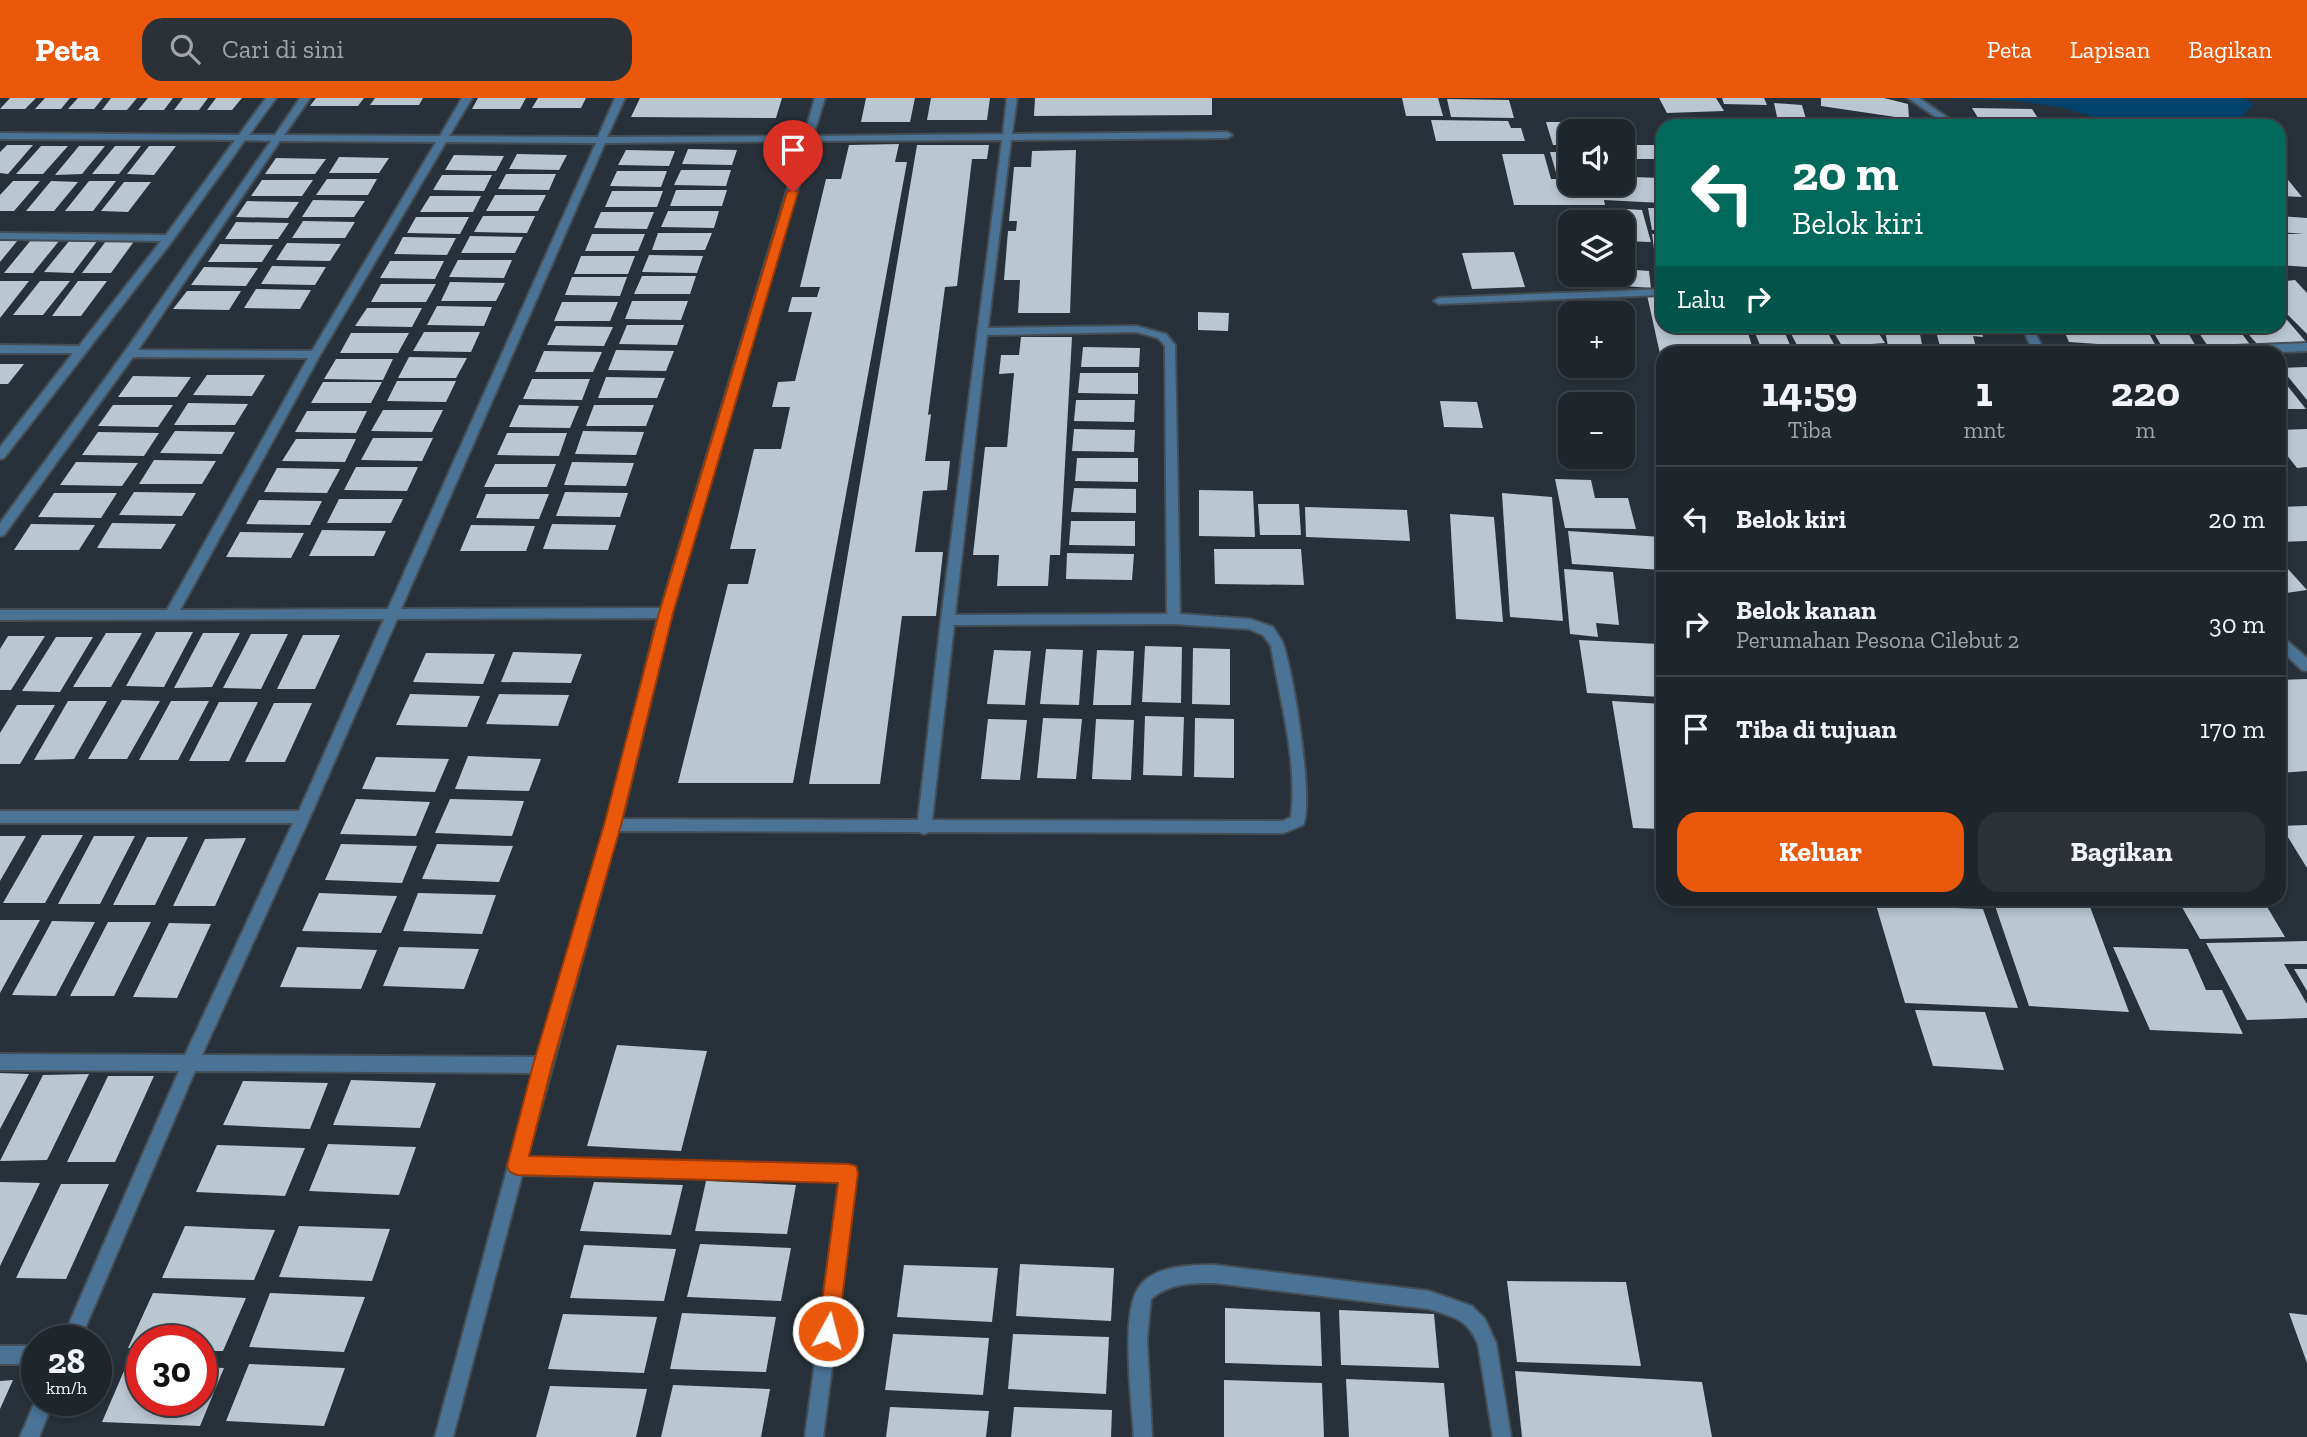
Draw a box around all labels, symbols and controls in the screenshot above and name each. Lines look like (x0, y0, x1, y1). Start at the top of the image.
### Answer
search box (142, 18, 632, 81)
text: Peta (35, 30, 100, 69)
icon: search (166, 30, 204, 68)
text: Cari di sini (222, 33, 344, 65)
text: Peta (1987, 35, 2032, 64)
text: Lapisan (2070, 35, 2150, 64)
text: Bagikan (2188, 35, 2272, 64)
map controls (1558, 119, 1635, 469)
button: sound (1558, 119, 1635, 196)
pin (763, 120, 823, 192)
icon: arrive (774, 131, 812, 169)
text: 20 m (1792, 144, 1899, 203)
icon: left (1677, 147, 1768, 238)
text: Belok kiri (1792, 204, 1923, 242)
button: layers (1558, 210, 1635, 287)
icon: right (1739, 280, 1777, 318)
text: Lalu (1677, 283, 1725, 315)
button: + (1558, 301, 1635, 378)
text: 14:59 (1762, 366, 1858, 417)
text: 1 (1976, 366, 1993, 417)
text: 220 (2111, 366, 2180, 417)
button: − (1558, 392, 1635, 469)
text: Tiba (1788, 416, 1832, 444)
text: mnt (1963, 416, 2005, 444)
text: m (2136, 416, 2155, 444)
icon: left (1677, 500, 1715, 538)
text: Belok kiri (1736, 503, 1846, 535)
text: 20 m (2208, 503, 2265, 535)
text: Belok kanan (1736, 594, 1877, 626)
icon: right (1677, 605, 1715, 643)
text: 30 m (2209, 608, 2265, 640)
text: Perumahan Pesona Cilebut 2 (1736, 626, 2019, 654)
icon: arrive (1677, 710, 1715, 748)
text: Tiba di tujuan (1736, 713, 1897, 745)
text: 170 m (2200, 713, 2265, 745)
button: Keluar (1677, 812, 1964, 892)
button: Bagikan (1978, 812, 2265, 892)
position arrow (791, 1294, 865, 1368)
speed limit sign: 30 (126, 1325, 217, 1416)
text: 28 (48, 1340, 85, 1382)
text: km/h (46, 1377, 87, 1399)

